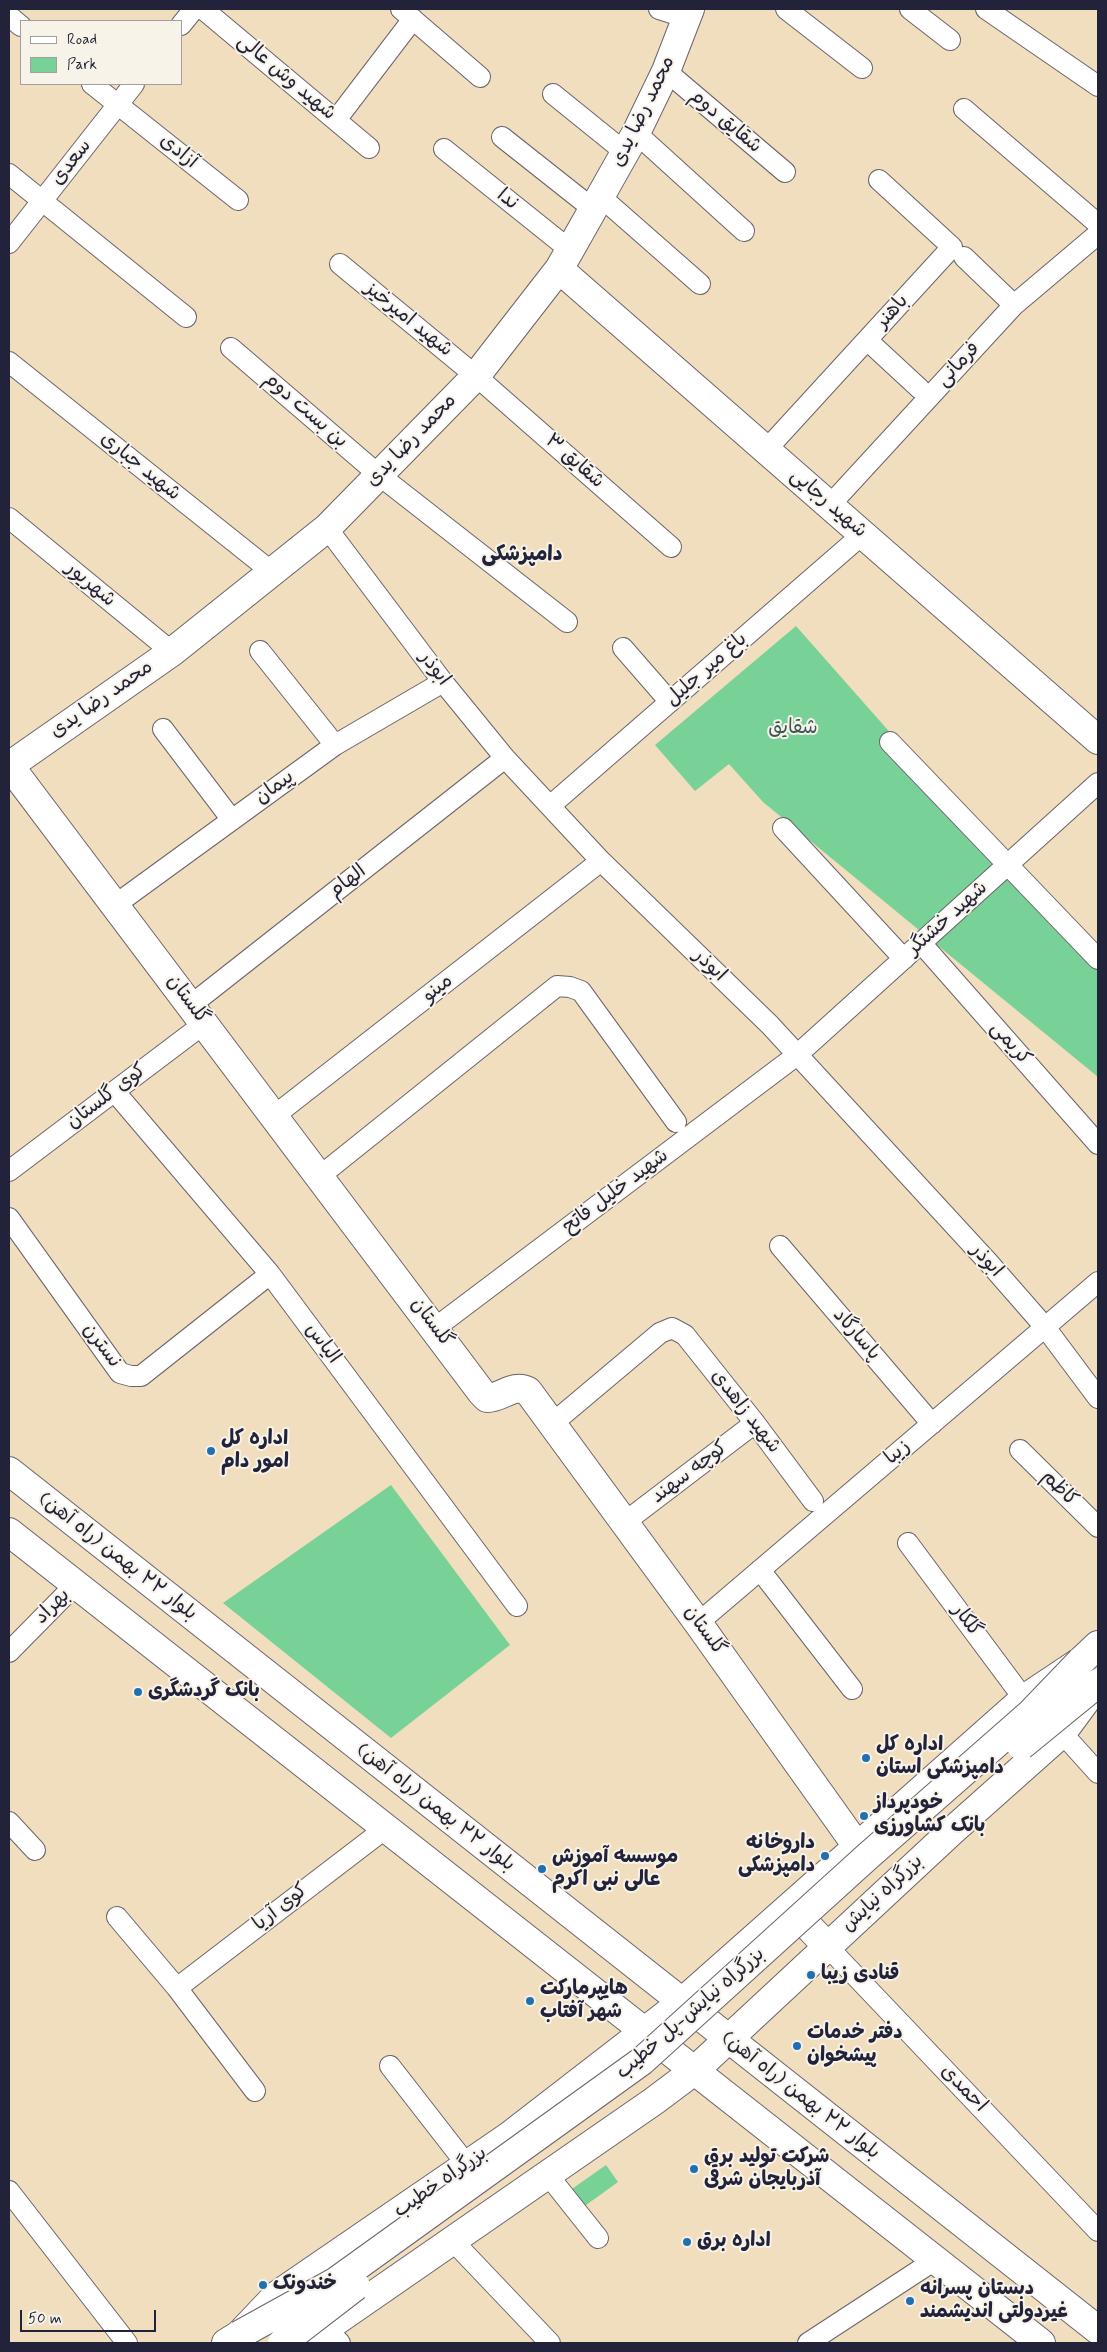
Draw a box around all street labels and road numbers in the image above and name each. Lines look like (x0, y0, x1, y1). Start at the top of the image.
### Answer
street label: شهید وش عالی (232, 30, 340, 126)
street label: محمد رضا یدی (607, 53, 681, 171)
street label: شقایق دوم (684, 85, 766, 159)
street label: آزادی (154, 129, 202, 175)
street label: سعدی (47, 135, 97, 191)
street label: ندا (491, 184, 523, 216)
street label: شهید امیرخیز (359, 277, 457, 363)
street label: باهنر (872, 290, 914, 334)
street label: فرمانی (932, 338, 986, 392)
street label: بن بست دوم (258, 368, 352, 454)
street label: محمد رضا یدی (362, 389, 462, 493)
street label: شهید جباری (95, 427, 185, 507)
street label: شقایق ۳ (539, 430, 609, 494)
street label: شهید رجایی (785, 464, 871, 544)
street label: شهریور (60, 557, 120, 613)
street label: باغ میر جلیل (661, 628, 753, 712)
street label: ابوذر (413, 647, 455, 691)
street label: محمد رضا یدی (46, 656, 158, 744)
street label: پیمان (251, 766, 299, 810)
street label: الهام (324, 860, 372, 904)
street label: شهید خشتگر (903, 877, 993, 961)
street label: ابوذر (687, 944, 731, 988)
street label: مینو (418, 969, 458, 1009)
street label: گلستان (161, 970, 213, 1030)
street label: کریمی (984, 1017, 1036, 1071)
street label: کوی گلستان (62, 1059, 152, 1135)
street label: شهید خلیل فاتح (558, 1144, 674, 1240)
street label: ابوذر (965, 1239, 1007, 1283)
street label: گلستان (405, 1293, 457, 1353)
street label: پاسارگاد (827, 1304, 885, 1366)
street label: نسترن (76, 1319, 126, 1373)
street label: الیاس (299, 1319, 345, 1369)
street label: شهید زاهدی (705, 1365, 785, 1459)
street label: زیبا (880, 1435, 916, 1471)
street label: کوچه سهند (647, 1436, 733, 1510)
street label: کاظم (1036, 1466, 1082, 1512)
street label: بلوار ۲۲ بهمن (راه آهن) (33, 1487, 201, 1627)
street label: بهراد (30, 1584, 76, 1630)
street label: گلکار (946, 1600, 986, 1642)
street label: گلستان (678, 1601, 730, 1661)
street label: بلوار ۲۲ بهمن (راه آهن) (351, 1738, 519, 1878)
street label: بزرگراه نیایش (837, 1850, 929, 1938)
street label: کوی آریا (249, 1879, 313, 1937)
street label: بزرگراه نیایش-پل خطیب (612, 1943, 770, 2085)
street label: بلوار ۲۲ بهمن (راه آهن) (716, 2026, 884, 2166)
street label: احمدی (935, 2060, 991, 2118)
street label: بزرگراه خطیب (390, 2142, 492, 2224)

